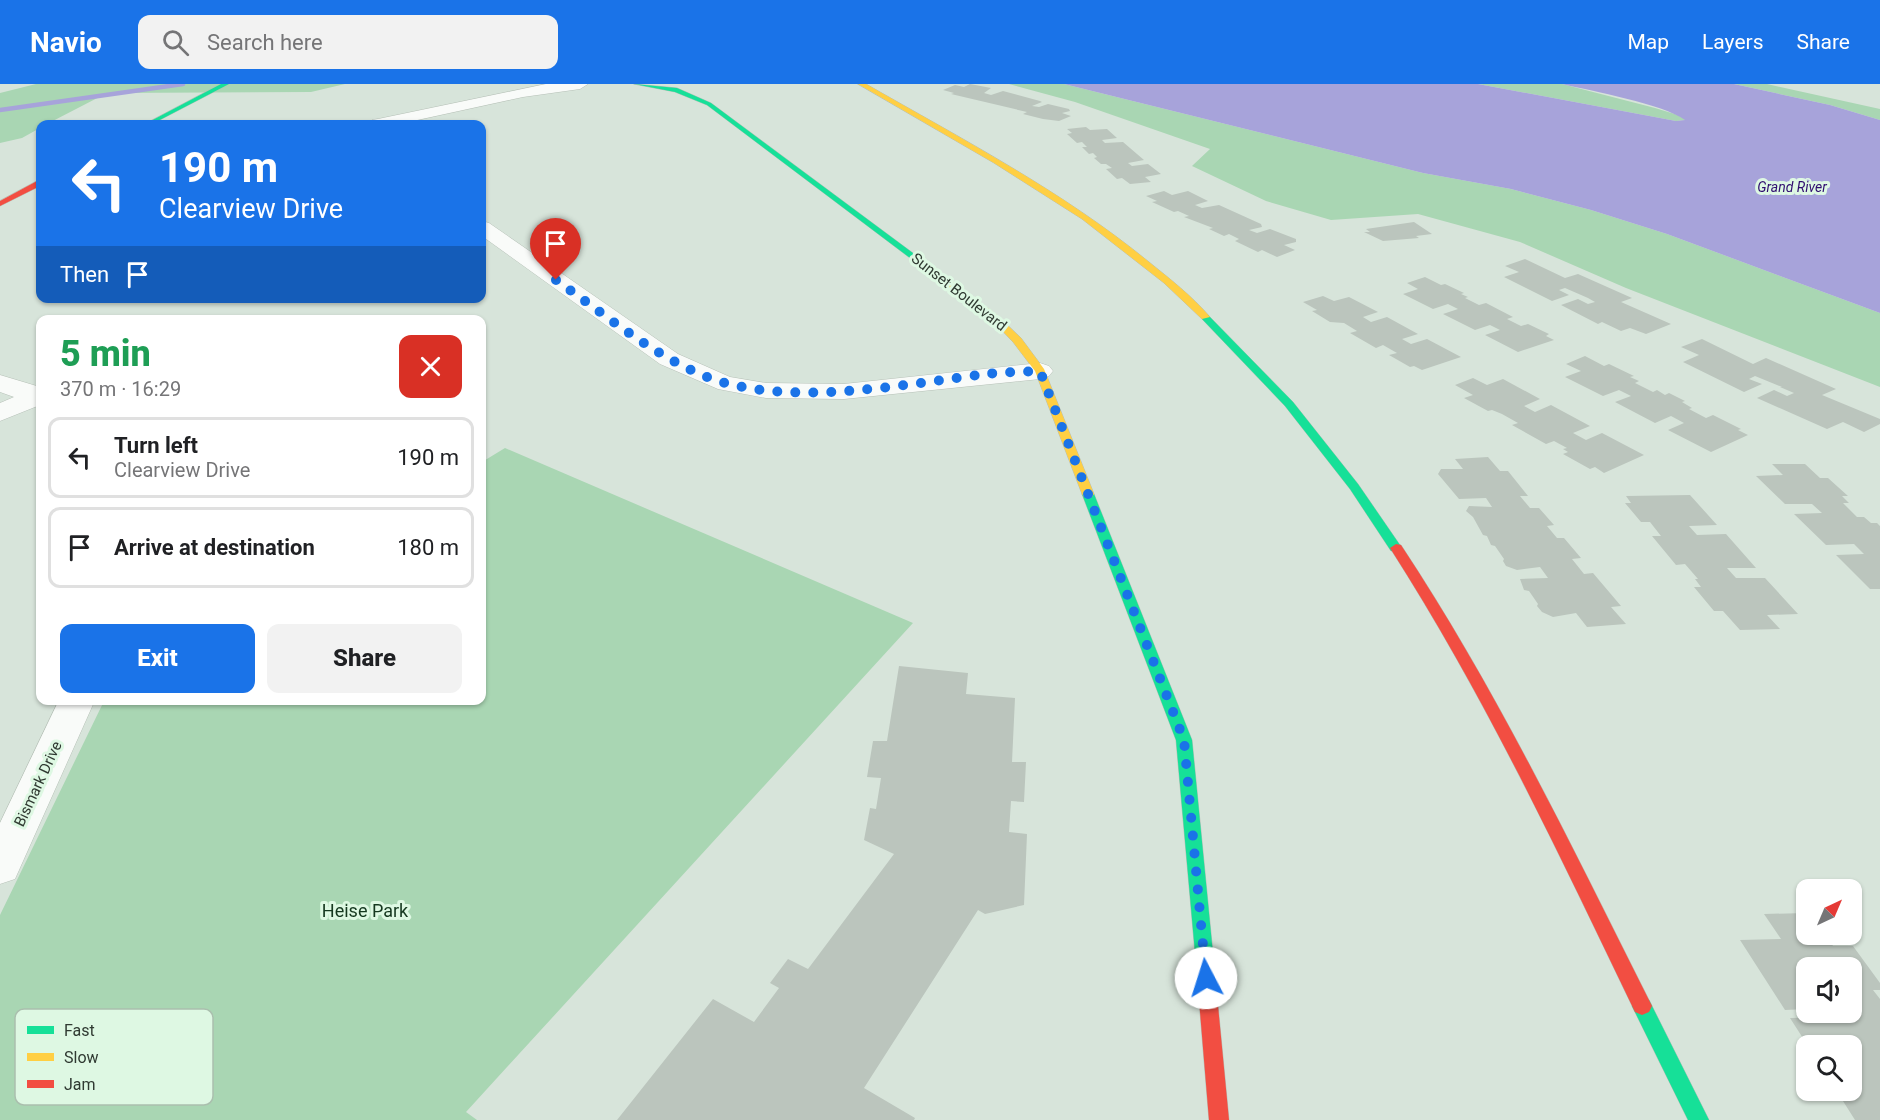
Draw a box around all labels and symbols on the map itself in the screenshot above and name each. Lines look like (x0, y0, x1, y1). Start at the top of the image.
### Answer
water label: Grand River (1757, 179, 1827, 195)
pin (530, 218, 581, 280)
street label: Sunset Boulevard (908, 249, 1010, 335)
street label: Bismark Drive (10, 738, 66, 830)
north arrow (1796, 879, 1862, 945)
park label: Heise Park (322, 900, 409, 921)
position arrow (1174, 946, 1238, 1010)
legend (15, 1009, 213, 1105)
text: Fast (64, 1021, 95, 1040)
text: Slow (64, 1048, 99, 1067)
text: Jam (64, 1075, 96, 1094)

